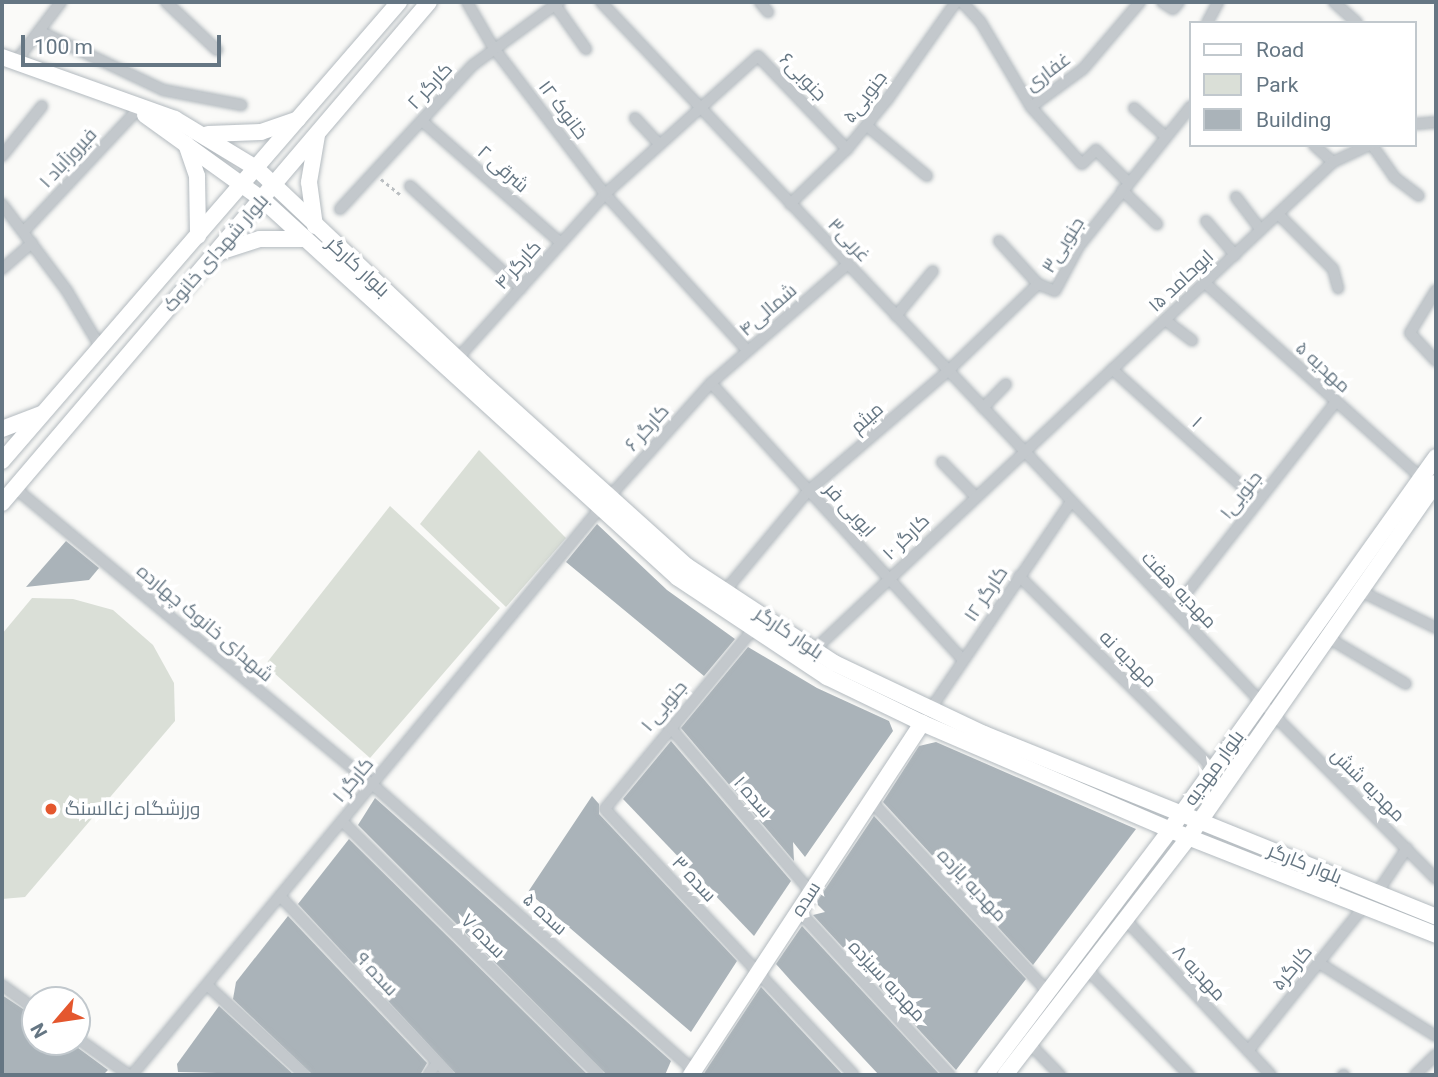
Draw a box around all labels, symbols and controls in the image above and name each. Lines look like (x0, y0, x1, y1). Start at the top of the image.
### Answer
scale bar (24, 21, 224, 65)
legend (1190, 21, 1417, 147)
text: 100 m (34, 35, 93, 59)
text: Road (1256, 38, 1304, 62)
street label: جنوبی۶ (775, 48, 831, 106)
street label: غفاری (1021, 48, 1075, 96)
street label: کارگر ۲ (403, 58, 457, 114)
street label: جنوبی۵ (838, 66, 892, 128)
text: Park (1256, 73, 1298, 97)
street label: خانوک ۱۲ (534, 76, 592, 144)
text: Building (1256, 108, 1331, 132)
street label: فیروزآباد ۱ (35, 123, 101, 193)
street label: شرقی ۲ (473, 141, 533, 197)
street label: بلوار شهدای خانوک (158, 189, 274, 317)
street label: غربی۳ (823, 213, 875, 267)
street label: جنوبی۳ (1037, 213, 1089, 277)
street label: بلوار کارگر (322, 232, 394, 302)
street label: کارگر ۴ (490, 236, 546, 294)
street label: ابوحامد ۱۵ (1144, 245, 1218, 317)
street label: شمالی۴ (735, 279, 801, 341)
street label: مهدیه ۵ (1291, 336, 1355, 398)
street label: میثم (846, 398, 888, 438)
street label: کارگر ۶ (620, 400, 674, 456)
street label: ۱ (1187, 412, 1207, 432)
street label: جنوبی۱ (1215, 466, 1267, 524)
street label: ایوبی فر (820, 478, 880, 542)
street label: کارگر ۱۰ (878, 509, 934, 565)
street label: مهدیه هفت (1137, 547, 1221, 633)
street label: شهدای خانوک چهارده (132, 559, 278, 687)
street label: کارگر ۱۲ (959, 562, 1013, 626)
street label: بلوار کارگر (750, 602, 828, 664)
street label: مهدیه نه (1095, 626, 1161, 692)
street label: ۱ جنوبی (636, 676, 692, 736)
street label: بلوار مهدیه (1179, 726, 1249, 810)
street label: مهدیه شش (1326, 743, 1410, 827)
street label: کارگر ۱ (328, 753, 378, 807)
street label: سده ۱ (729, 772, 777, 822)
place label: ورزشگاه زغالسنگ (65, 798, 200, 820)
marker: ورزشگاه زغالسنگ (43, 801, 59, 817)
street label: بلوار کارگر (1265, 839, 1345, 889)
street label: مهدیه یازده (932, 844, 1012, 926)
street label: سده ۳ (667, 851, 721, 907)
street label: سده (786, 877, 826, 921)
street label: سده ۵ (518, 888, 572, 940)
street label: سده ۷ (456, 909, 510, 963)
street label: مهدیه سیزده (844, 936, 930, 1026)
street label: مهدیه ۸ (1168, 941, 1230, 1005)
street label: کارگر۵ (1267, 941, 1317, 995)
street label: سده ۹ (351, 947, 403, 1001)
north arrow (21, 986, 91, 1056)
text: N (26, 1019, 52, 1042)

